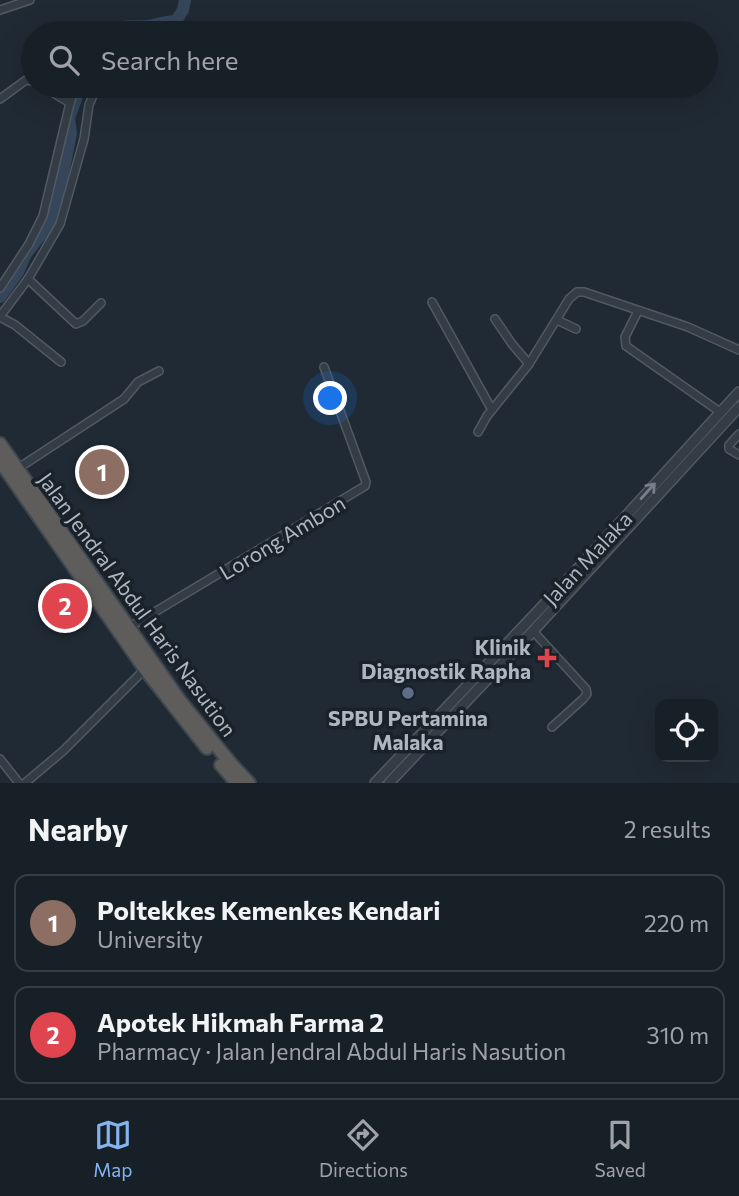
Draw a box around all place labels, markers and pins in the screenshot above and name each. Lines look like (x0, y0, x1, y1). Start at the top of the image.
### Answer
pin: 1 (79, 446, 125, 498)
pin: 2 (42, 580, 88, 632)
place label: Klinik Diagnostik Rapha (361, 634, 531, 683)
marker: Klinik Diagnostik Rapha (537, 648, 557, 668)
marker: SPBU Pertamina Malaka (400, 685, 416, 701)
place label: SPBU Pertamina Malaka (328, 705, 488, 754)

